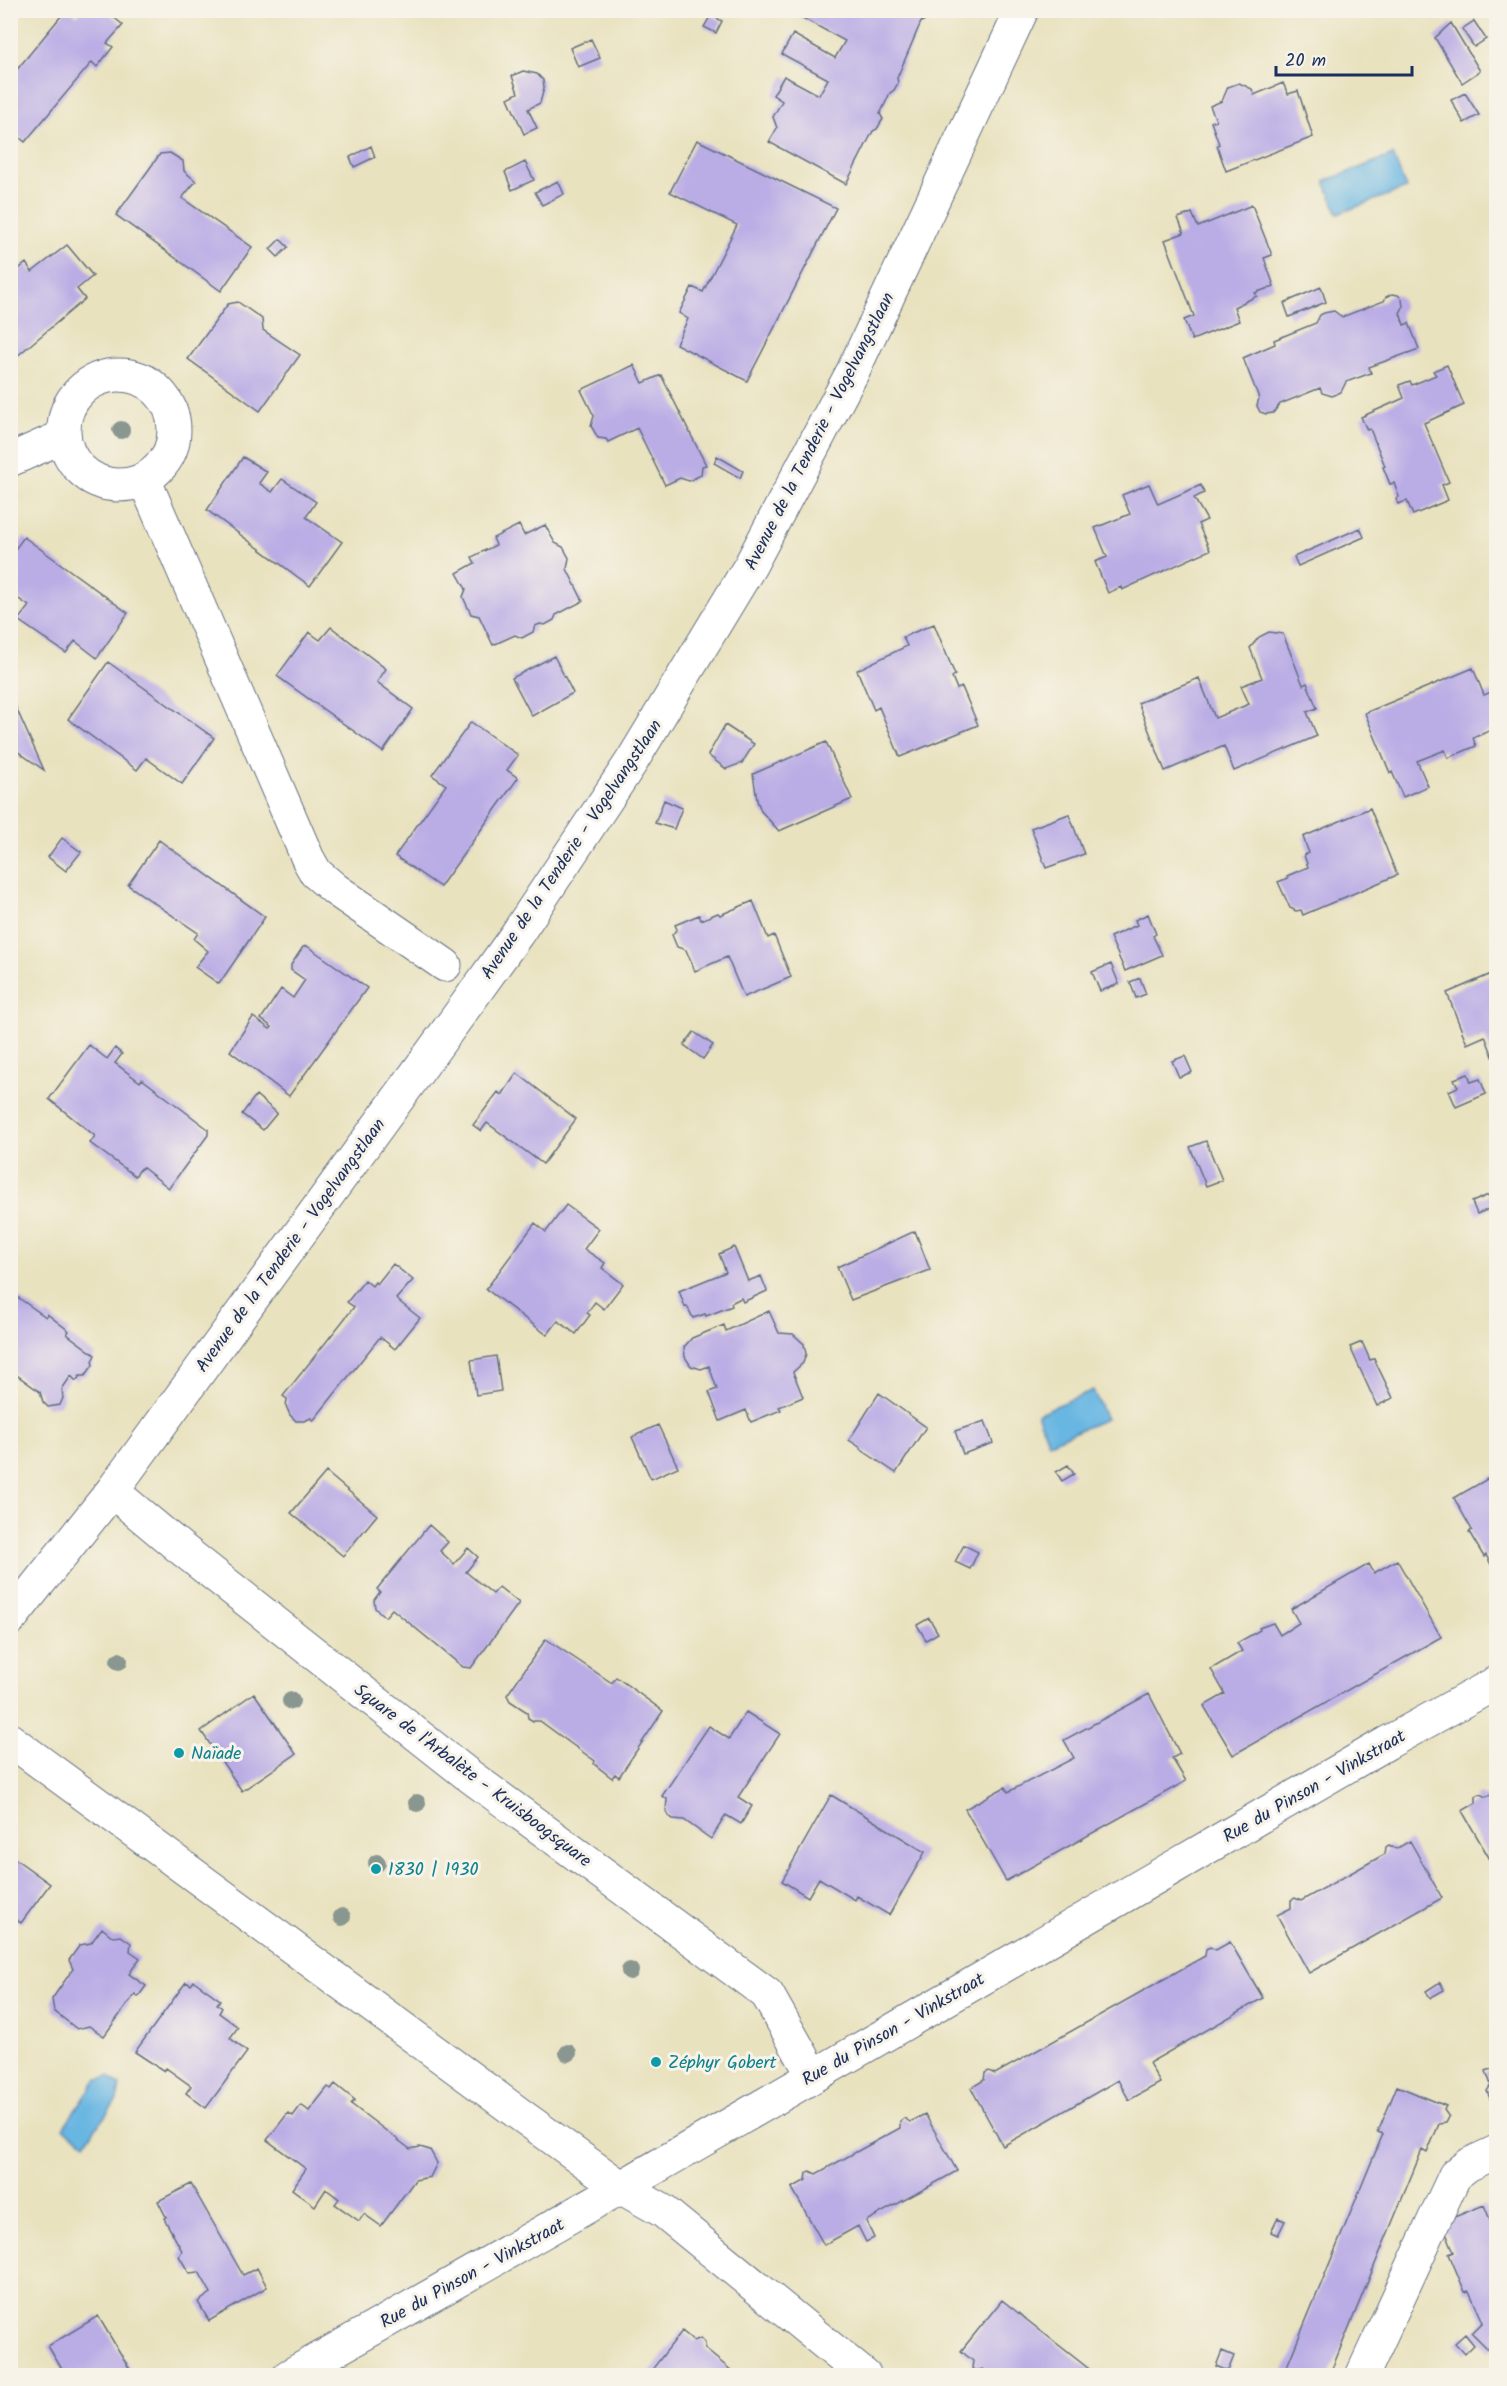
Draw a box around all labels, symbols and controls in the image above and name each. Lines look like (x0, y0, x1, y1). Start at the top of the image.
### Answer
scale bar (1276, 39, 1412, 77)
text: 20 m (1285, 47, 1326, 76)
street label: Avenue de la Tenderie - Vogelvangstlaan (737, 288, 903, 576)
street label: Avenue de la Tenderie - Vogelvangstlaan (474, 714, 671, 986)
street label: Avenue de la Tenderie - Vogelvangstlaan (189, 1113, 394, 1379)
street label: Square de l'Arbalète - Kruisboogsquare (347, 1677, 597, 1875)
street label: Rue du Pinson - Vinkstraat (1218, 1722, 1413, 1852)
place label: Naïade (191, 1740, 241, 1769)
marker: Naïade (172, 1746, 186, 1760)
place label: 1830 | 1930 (388, 1856, 479, 1885)
marker: 1830 | 1930 (369, 1862, 383, 1876)
street label: Rue du Pinson - Vinkstraat (797, 1965, 992, 2095)
place label: Zéphyr Gobert (668, 2049, 778, 2078)
marker: Zéphyr Gobert (649, 2055, 663, 2069)
street label: Rue du Pinson - Vinkstraat (375, 2211, 571, 2337)

